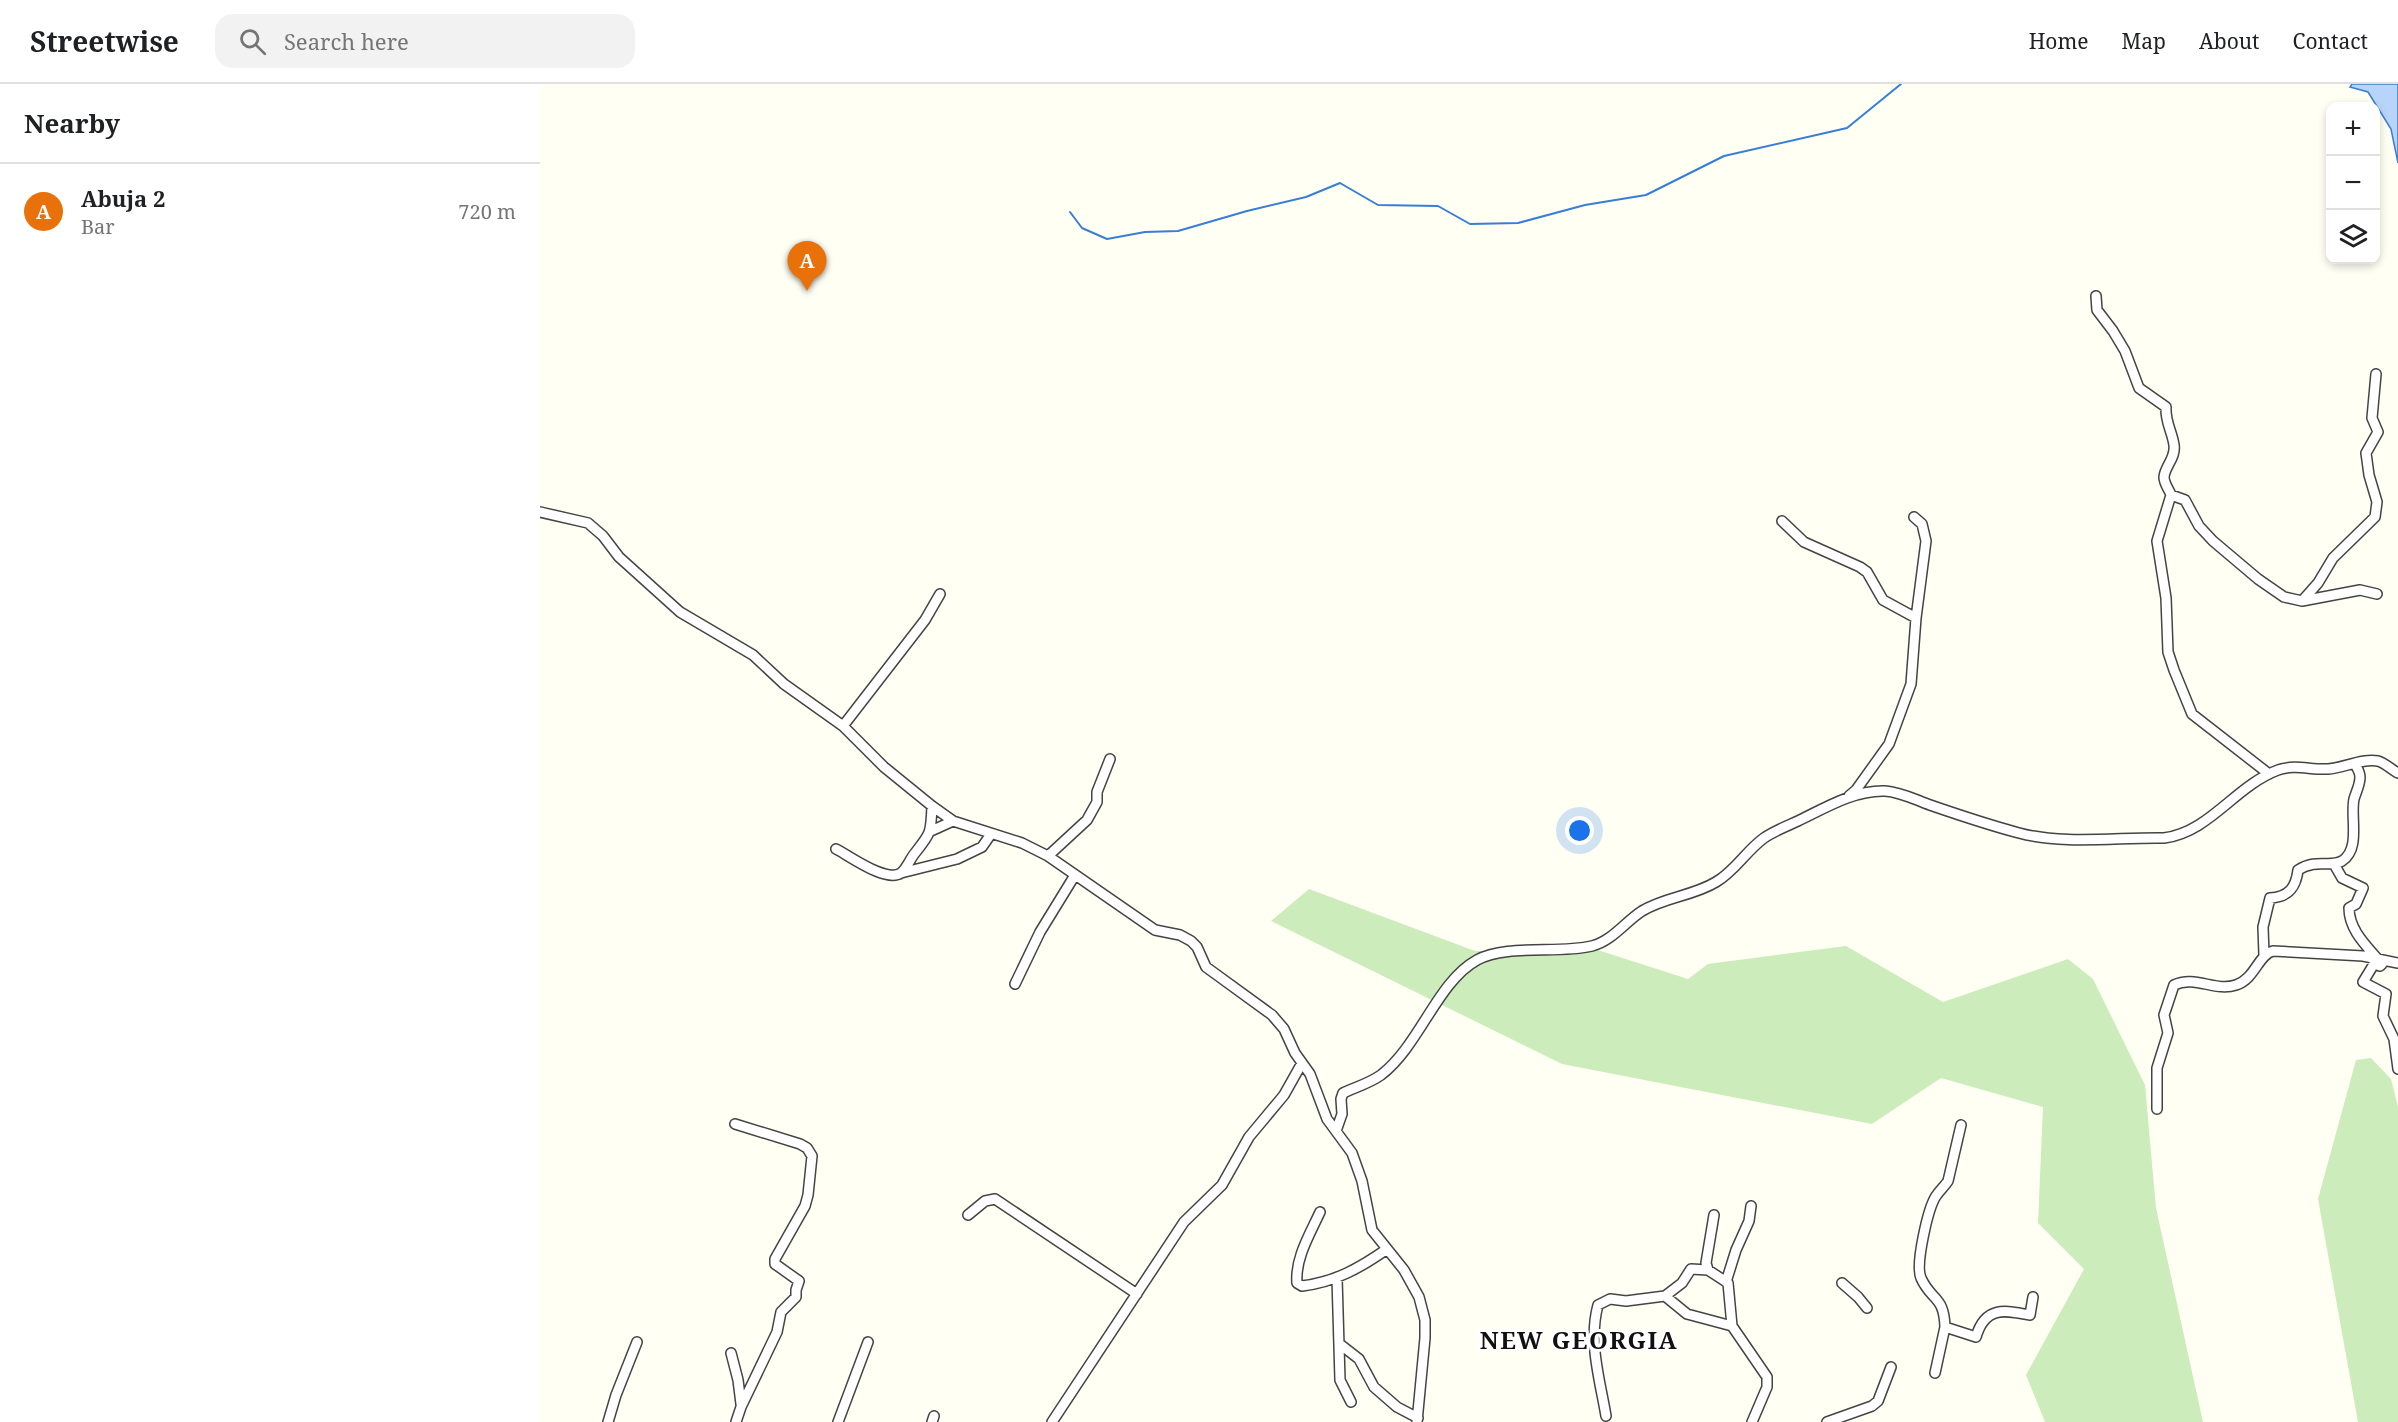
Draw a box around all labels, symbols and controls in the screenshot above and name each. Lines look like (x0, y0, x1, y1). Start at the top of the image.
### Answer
search box (215, 14, 635, 68)
text: Streetwise (30, 22, 179, 60)
icon: search (236, 25, 269, 58)
text: Search here (284, 26, 409, 56)
text: Home (2029, 27, 2089, 55)
text: Map (2122, 27, 2166, 55)
text: About (2199, 27, 2260, 55)
text: Contact (2293, 27, 2368, 55)
map controls (2326, 102, 2380, 264)
button: + (2326, 102, 2380, 156)
text: Nearby (24, 105, 120, 141)
button: − (2326, 156, 2380, 210)
text: Abuja 2 (81, 183, 165, 213)
text: A (36, 198, 51, 225)
text: 720 m (458, 198, 516, 225)
button: layers (2326, 210, 2380, 264)
text: Bar (81, 213, 115, 240)
pin: A (788, 242, 826, 291)
your location (1565, 816, 1594, 845)
district label: NEW GEORGIA (1480, 1323, 1678, 1356)

